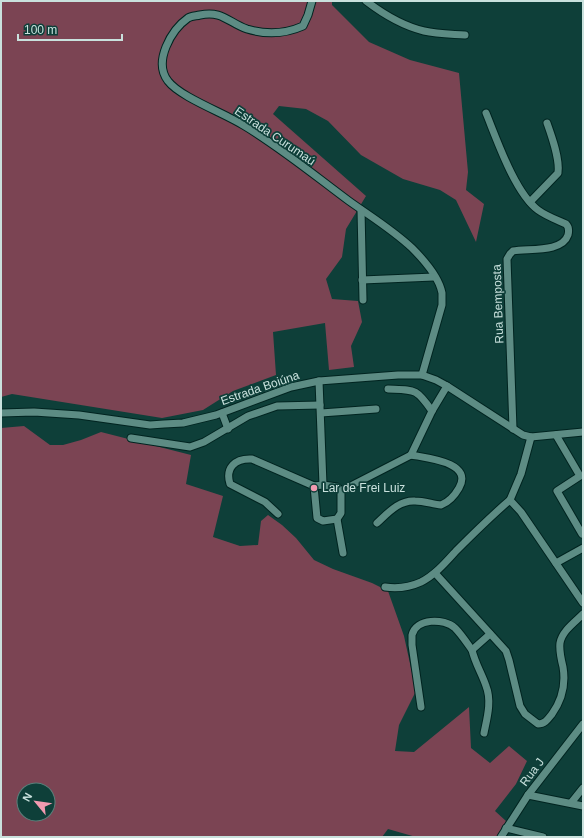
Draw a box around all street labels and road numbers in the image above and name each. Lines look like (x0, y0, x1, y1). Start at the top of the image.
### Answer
street label: Estrada Curumaú (232, 104, 318, 168)
street label: Rua Bemposta (490, 264, 506, 344)
street label: Estrada Boiúna (219, 368, 301, 408)
street label: Rua J (517, 755, 547, 789)

